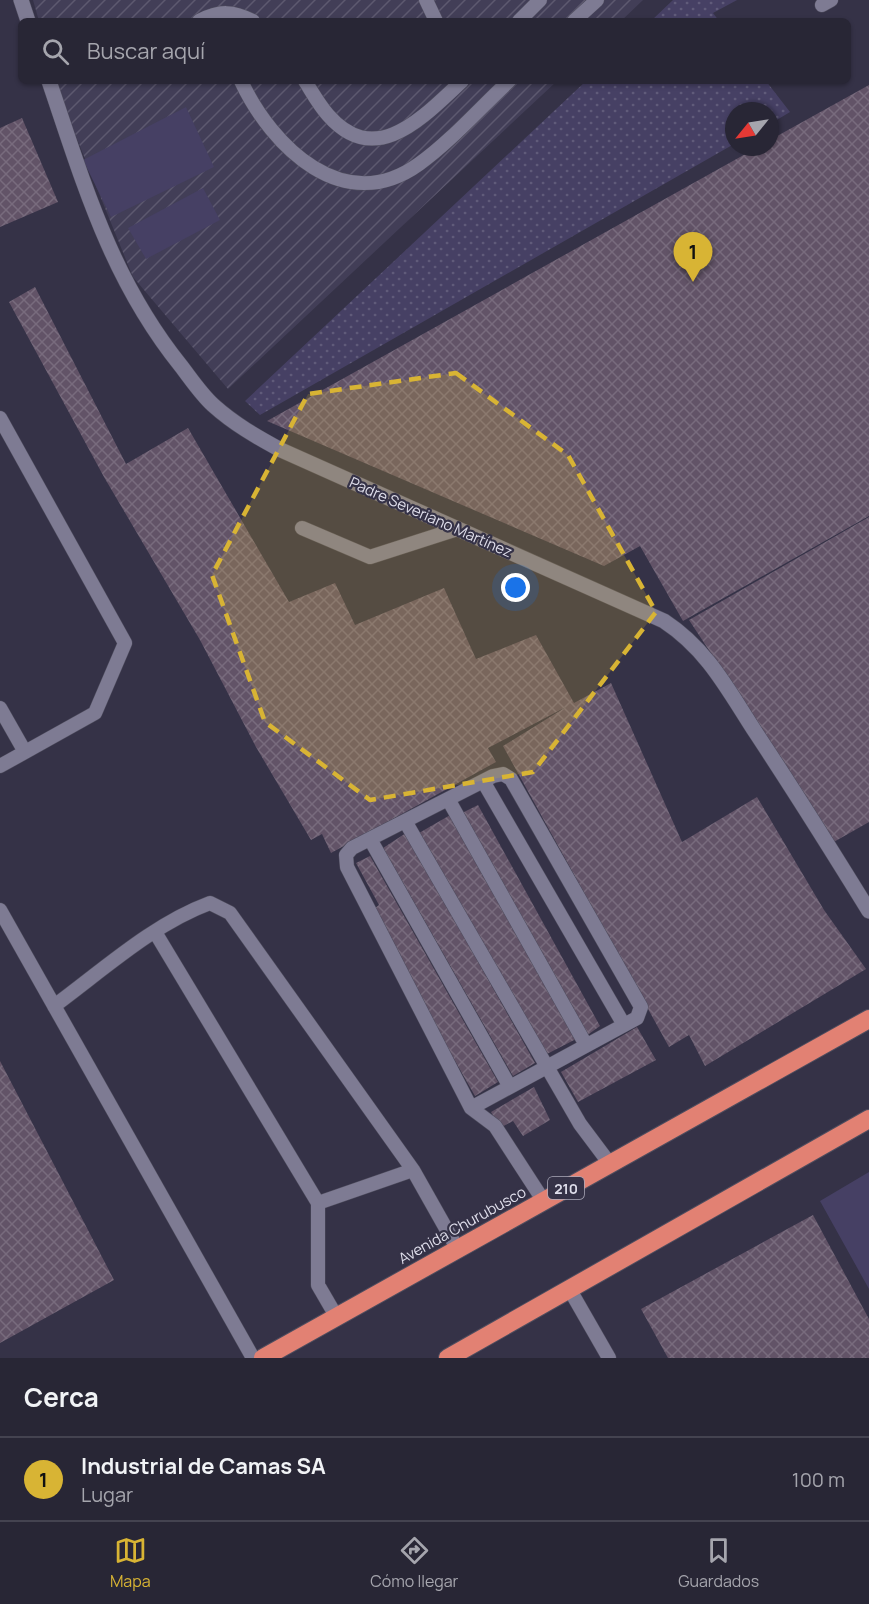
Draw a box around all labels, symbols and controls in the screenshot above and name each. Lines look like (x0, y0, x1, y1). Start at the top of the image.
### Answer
search box (18, 18, 851, 84)
icon: search (39, 35, 72, 68)
text: Buscar aquí (87, 36, 205, 66)
north arrow (725, 102, 779, 156)
pin: 1 (674, 232, 712, 282)
street label: Padre Severiano Martínez (346, 472, 516, 562)
your location (501, 573, 530, 602)
road number: 210 (548, 1177, 584, 1199)
street label: Avenida Churubusco (394, 1181, 530, 1269)
text: Cerca (24, 1379, 99, 1415)
text: Industrial de Camas SA (81, 1451, 326, 1481)
text: 1 (39, 1466, 48, 1493)
text: 100 m (792, 1466, 845, 1493)
text: Lugar (81, 1481, 133, 1508)
tab: Mapa (110, 1534, 151, 1592)
tab: Cómo llegar (370, 1534, 458, 1592)
tab: Guardados (678, 1534, 759, 1592)

